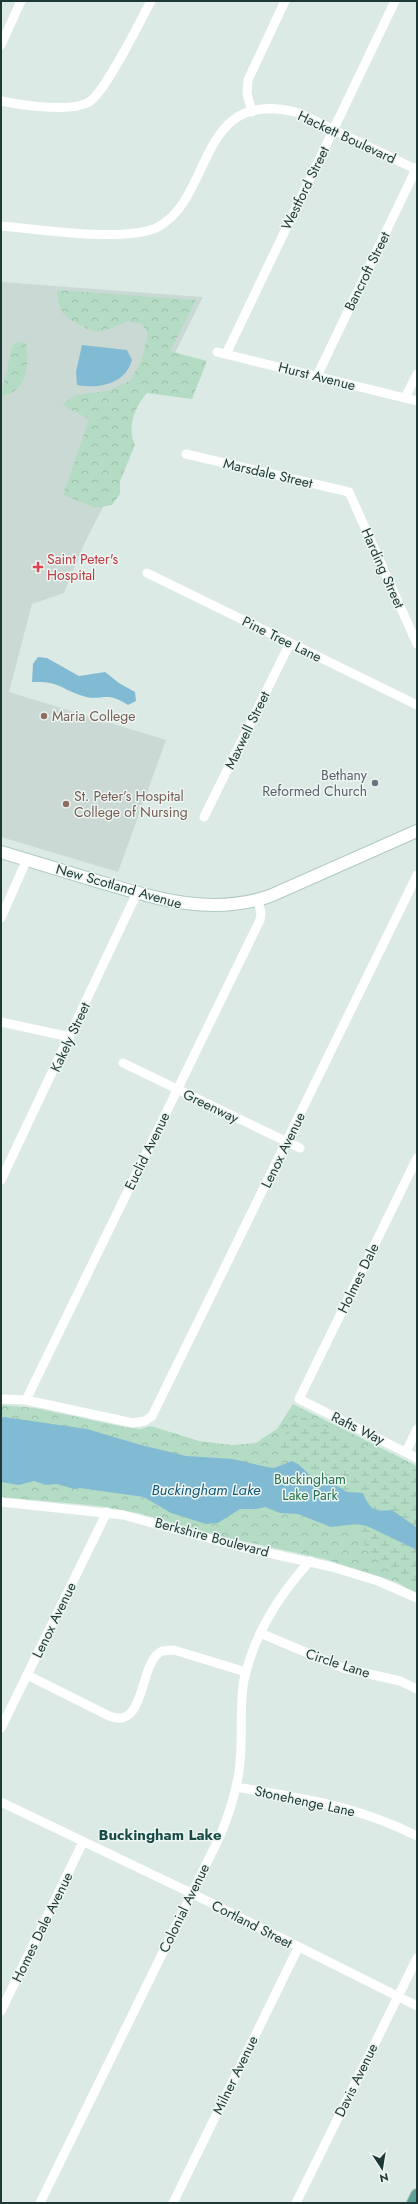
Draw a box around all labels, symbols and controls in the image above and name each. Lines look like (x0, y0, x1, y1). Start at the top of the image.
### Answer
street label: Hackett Boulevard (295, 105, 399, 169)
street label: Westford Street (276, 142, 334, 233)
street label: Bancroft Street (339, 227, 395, 314)
street label: Hurst Avenue (276, 357, 358, 395)
street label: Marsdale Street (221, 453, 315, 493)
street label: Harding Street (356, 525, 410, 612)
place label: Saint Peter's Hospital (47, 549, 118, 585)
marker: Saint Peter's Hospital (32, 561, 44, 573)
street label: Pine Tree Lane (239, 611, 325, 667)
street label: Maxwell Street (219, 687, 275, 772)
place label: Maria College (52, 706, 136, 726)
marker: Maria College (39, 711, 49, 721)
place label: Bethany Reformed Church (262, 765, 368, 801)
marker: Bethany Reformed Church (370, 778, 380, 788)
place label: St. Peter’s Hospital College of Nursing (74, 786, 188, 822)
marker: St. Peter’s Hospital College of Nursing (61, 799, 71, 809)
street label: New Scotland Avenue (54, 858, 184, 914)
street label: Kakely Street (45, 998, 95, 1075)
street label: Greenway (180, 1084, 243, 1128)
street label: Euclid Avenue (120, 1109, 174, 1193)
street label: Lenox Avenue (256, 1109, 310, 1191)
street label: Holmes Dale (332, 1240, 384, 1316)
street label: Rafts Way (328, 1407, 389, 1450)
park label: Buckingham Lake Park (274, 1469, 346, 1505)
water label: Buckingham Lake (151, 1479, 261, 1501)
street label: Berkshire Boulevard (153, 1512, 271, 1562)
street label: Lenox Avenue (27, 1579, 81, 1661)
street label: Circle Lane (303, 1643, 373, 1683)
street label: Stonehenge Lane (253, 1781, 357, 1821)
district label: Buckingham Lake (98, 1824, 222, 1846)
street label: Colonial Avenue (154, 1860, 214, 1956)
street label: Homes Dale Avenue (7, 1869, 77, 1985)
street label: Cortland Street (208, 1895, 296, 1953)
street label: Milner Avenue (207, 2032, 263, 2118)
street label: Davis Avenue (330, 2040, 382, 2120)
north arrow (362, 2148, 402, 2188)
text: N (378, 2169, 390, 2187)

